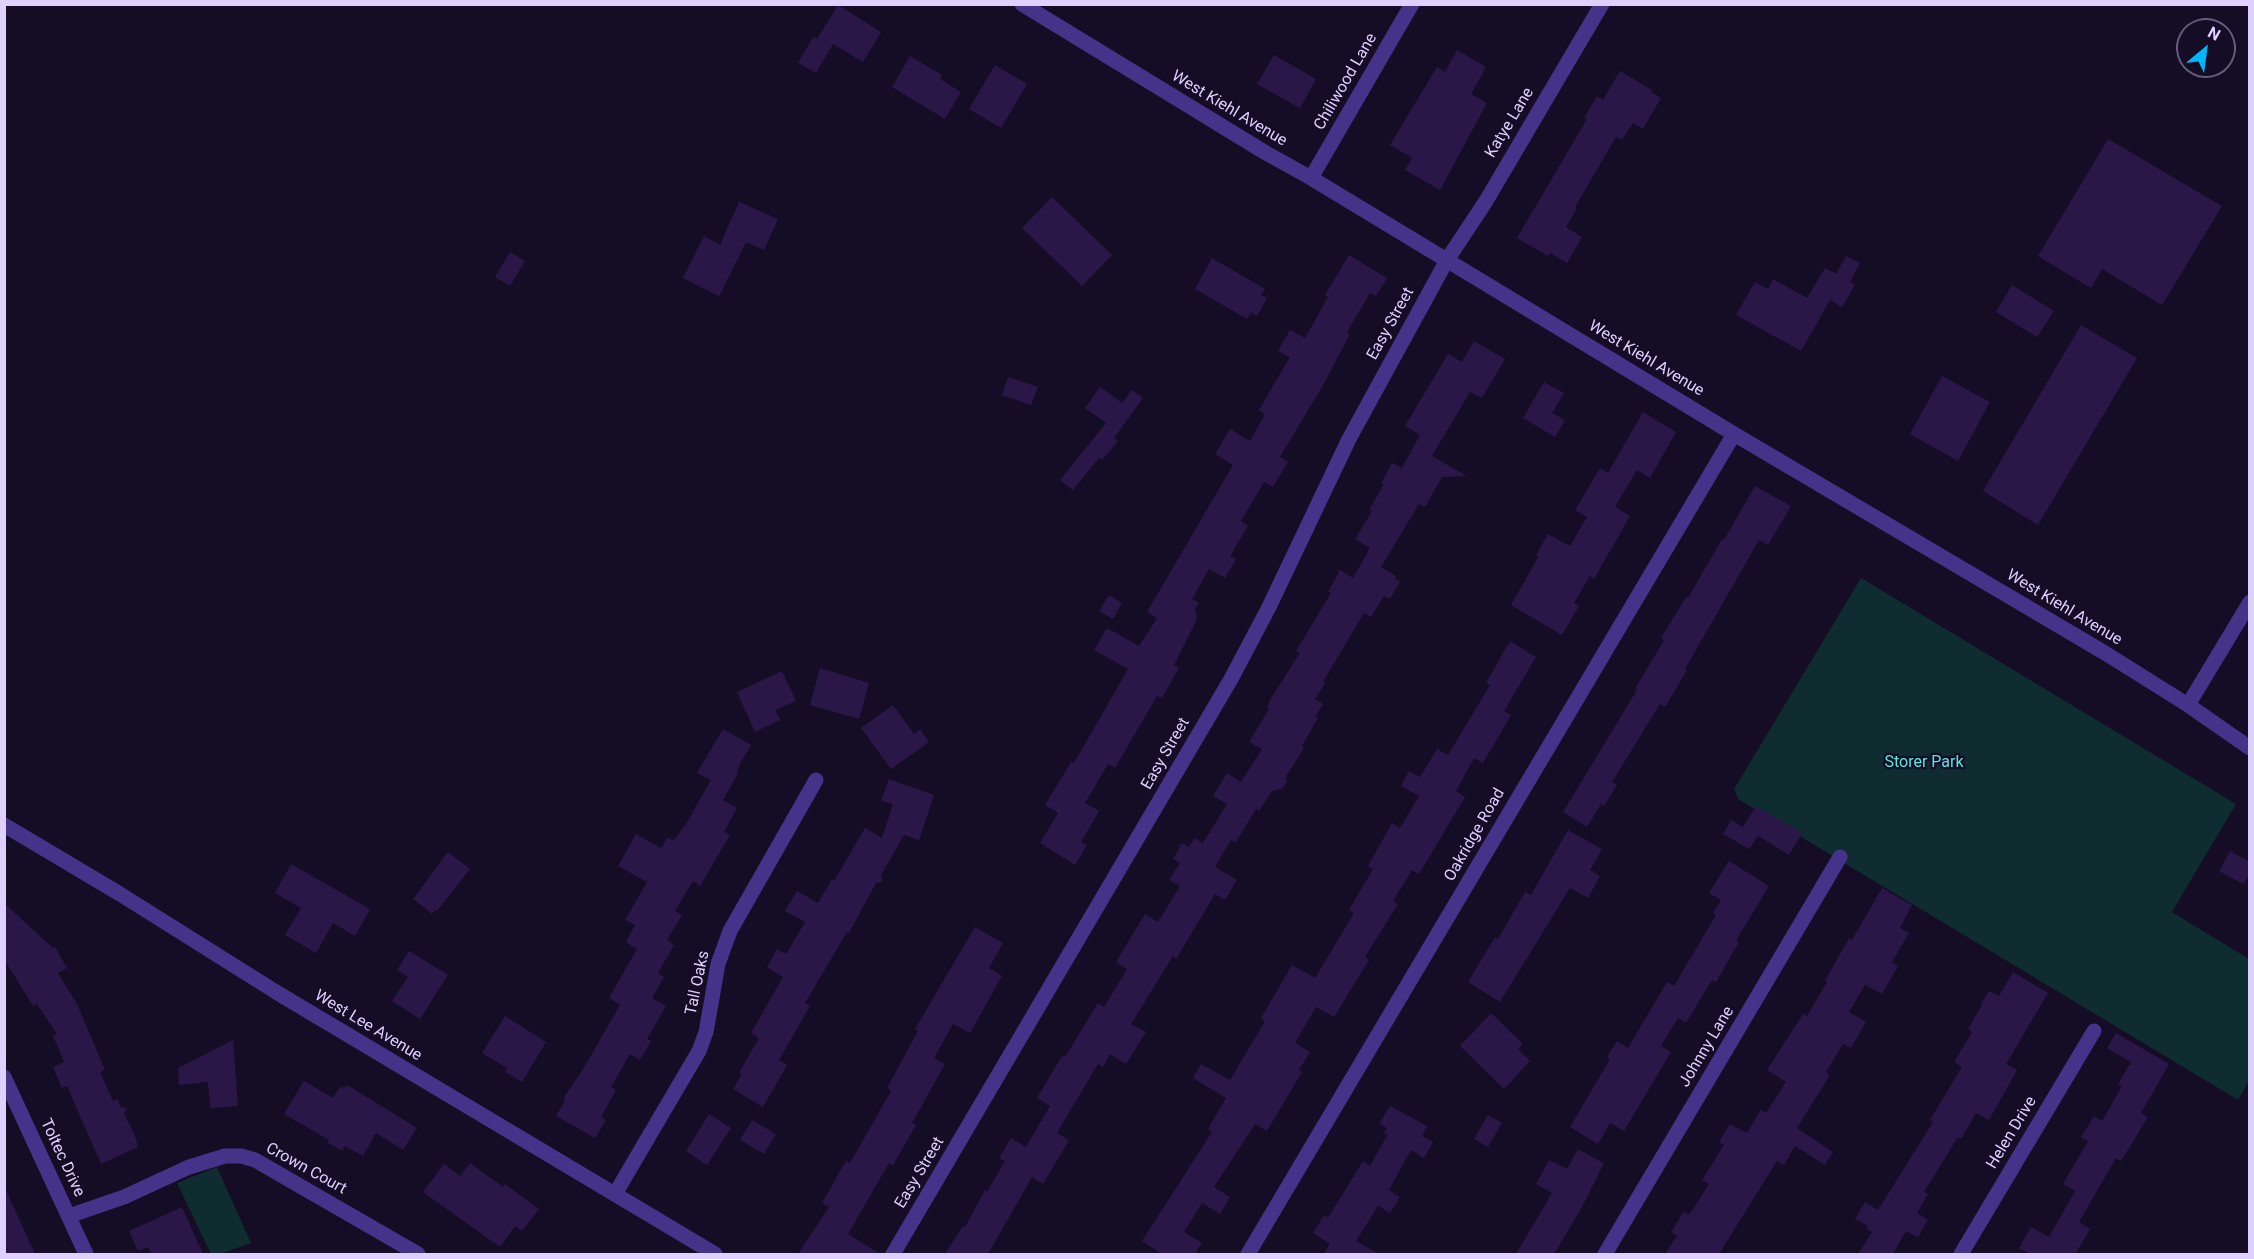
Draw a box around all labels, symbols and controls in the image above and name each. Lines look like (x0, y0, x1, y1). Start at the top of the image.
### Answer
north arrow (2176, 18, 2236, 78)
text: N (2204, 23, 2224, 45)
street label: Chiliwood Lane (1310, 30, 1382, 134)
street label: West Kiehl Avenue (1168, 67, 1290, 151)
street label: Katye Lane (1482, 84, 1538, 162)
street label: Easy Street (1363, 284, 1419, 364)
street label: West Kiehl Avenue (1585, 317, 1707, 401)
street label: West Kiehl Avenue (2003, 566, 2125, 650)
street label: Easy Street (1138, 715, 1194, 793)
park label: Storer Park (1884, 753, 1964, 773)
street label: Oakridge Road (1441, 785, 1509, 885)
street label: Tall Oaks (682, 949, 714, 1017)
street label: West Lee Avenue (311, 986, 425, 1066)
street label: Johnny Lane (1675, 1003, 1739, 1091)
street label: Helen Drive (1983, 1093, 2041, 1173)
street label: Toltec Drive (36, 1116, 88, 1200)
street label: Easy Street (891, 1134, 949, 1212)
street label: Crown Court (262, 1139, 350, 1199)

